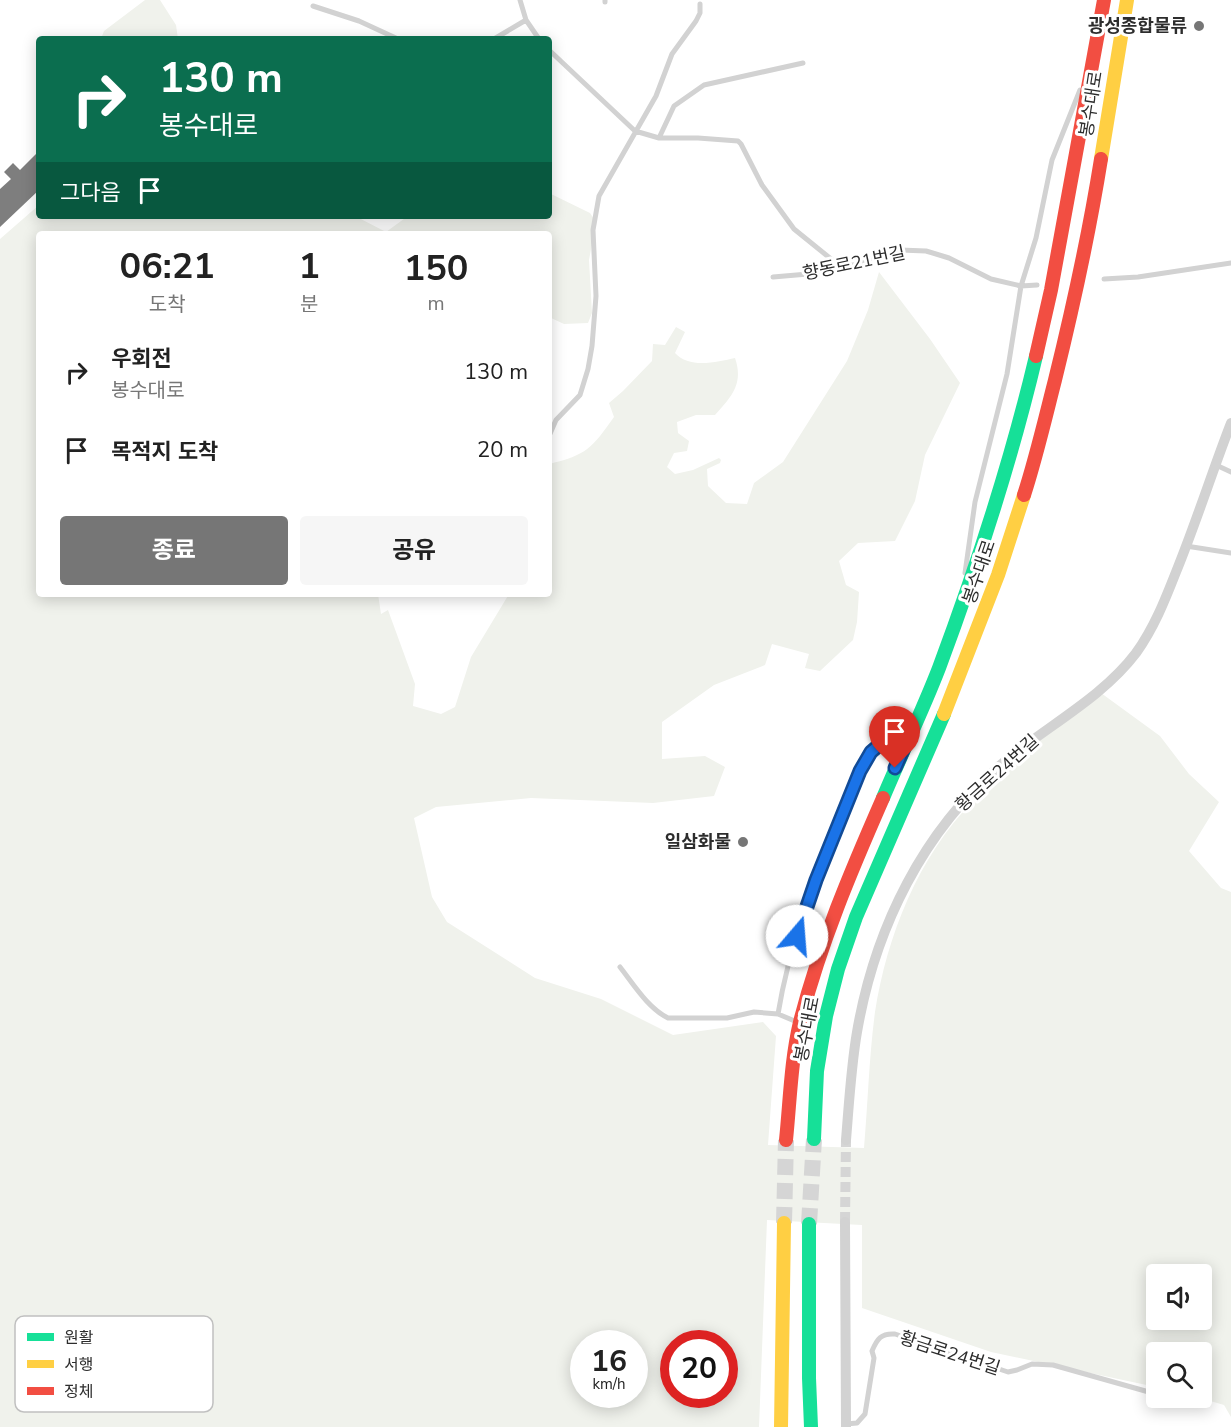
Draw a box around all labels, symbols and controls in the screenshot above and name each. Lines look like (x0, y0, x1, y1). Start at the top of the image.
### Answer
place label: 광성종합물류 (1088, 14, 1187, 38)
marker: 광성종합물류 (1192, 19, 1206, 33)
text: 130 m (159, 50, 283, 107)
icon: right (60, 60, 138, 138)
street label: 봉수대로 (1074, 69, 1108, 139)
text: 봉수대로 (159, 108, 258, 145)
icon: arrive (133, 174, 166, 207)
text: 그다음 (60, 178, 121, 208)
street label: 향동로21번길 (800, 240, 908, 286)
text: 06:21 (120, 242, 215, 291)
text: 1 (298, 242, 320, 291)
text: 150 (404, 244, 468, 293)
text: m (427, 290, 445, 317)
text: 도착 (149, 291, 186, 318)
text: 분 (300, 291, 318, 318)
text: 우회전 (111, 344, 172, 374)
icon: right (60, 356, 93, 389)
text: 130 m (464, 357, 528, 387)
text: 봉수대로 (111, 377, 185, 404)
icon: arrive (60, 434, 93, 467)
text: 20 m (477, 435, 528, 465)
text: 목적지 도착 (111, 437, 218, 467)
button: 종료 (60, 516, 288, 585)
button: 공유 (300, 516, 528, 585)
street label: 봉수대로 (957, 537, 1001, 607)
pin (869, 706, 920, 768)
icon: arrive (878, 715, 911, 748)
street label: 황금로24번길 (950, 729, 1044, 817)
place label: 일삼화물 (665, 830, 731, 854)
marker: 일삼화물 (736, 835, 750, 849)
position arrow (765, 904, 829, 968)
street label: 봉수대로 (789, 994, 825, 1064)
map controls (1146, 1264, 1212, 1408)
button: sound (1146, 1264, 1212, 1330)
legend (15, 1316, 213, 1412)
street label: 황금로24번길 (897, 1325, 1003, 1381)
text: 원활 (64, 1327, 94, 1349)
speed limit sign: 20 (660, 1330, 738, 1408)
text: 16 (591, 1341, 627, 1382)
button: search (1146, 1342, 1212, 1408)
text: 서행 (64, 1354, 93, 1376)
text: km/h (592, 1374, 626, 1394)
text: 정체 (64, 1381, 93, 1403)

